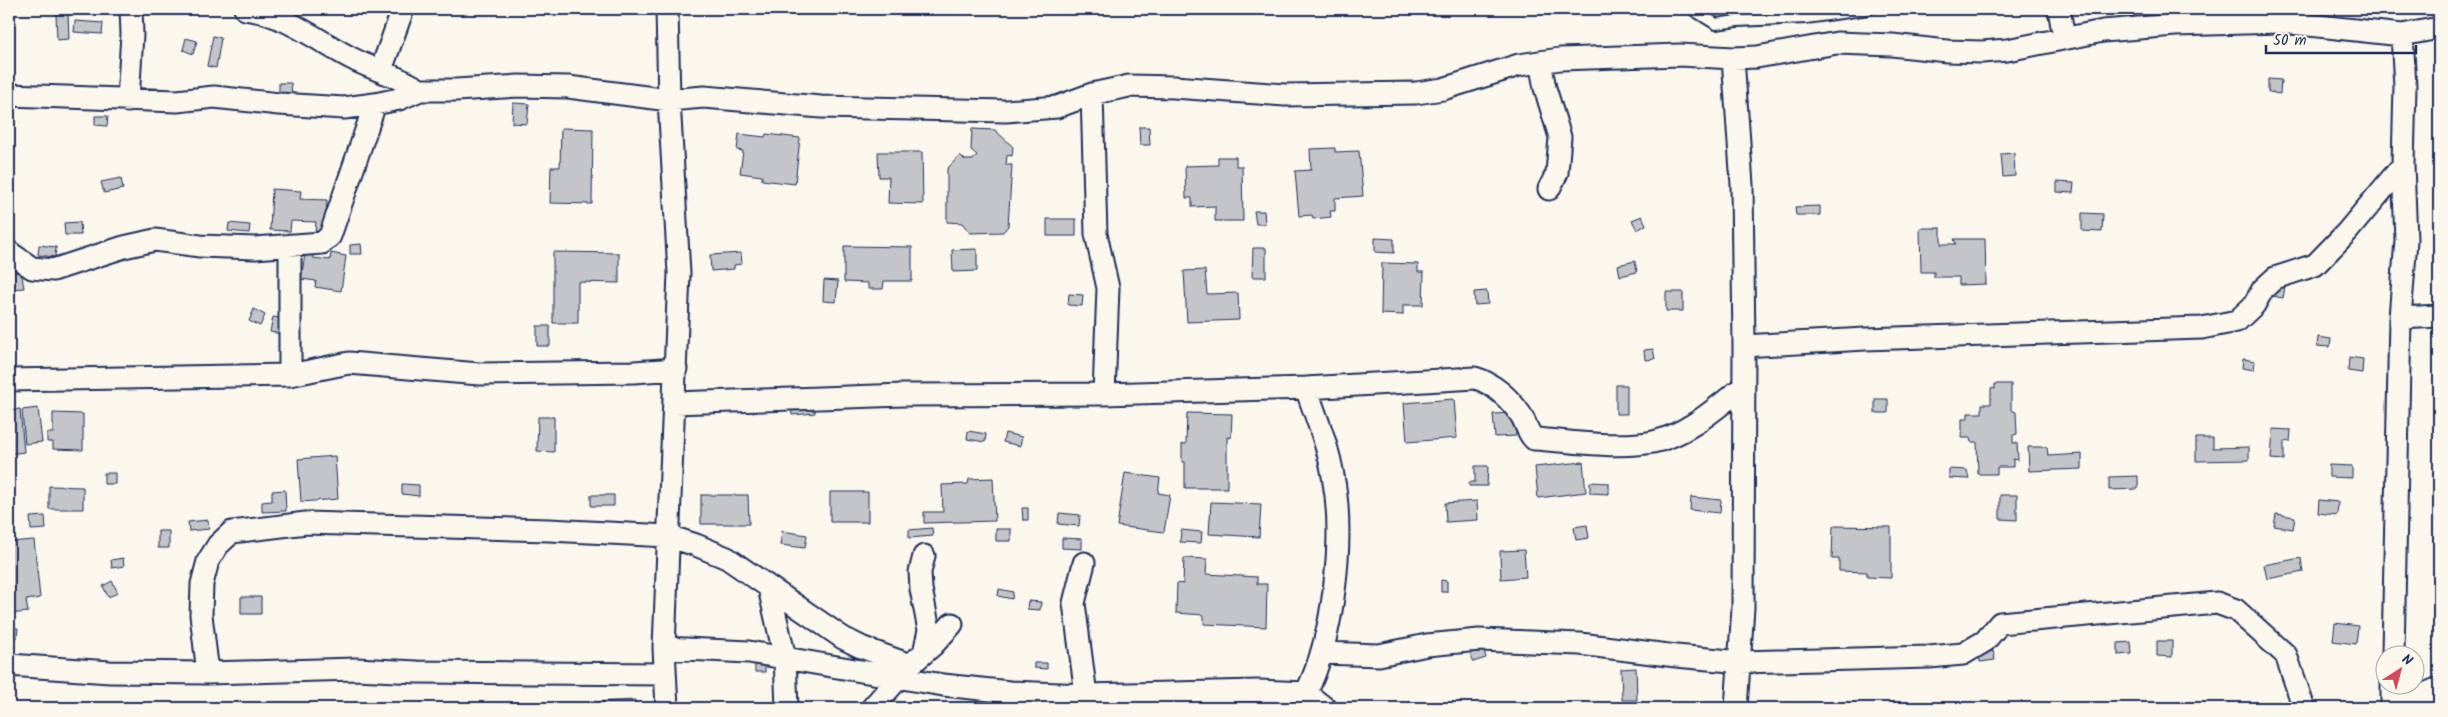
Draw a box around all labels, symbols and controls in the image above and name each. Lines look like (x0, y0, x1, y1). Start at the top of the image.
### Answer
scale bar (2266, 22, 2416, 54)
text: 50 m (2273, 29, 2307, 53)
north arrow (2376, 644, 2426, 694)
text: N (2397, 649, 2417, 672)

